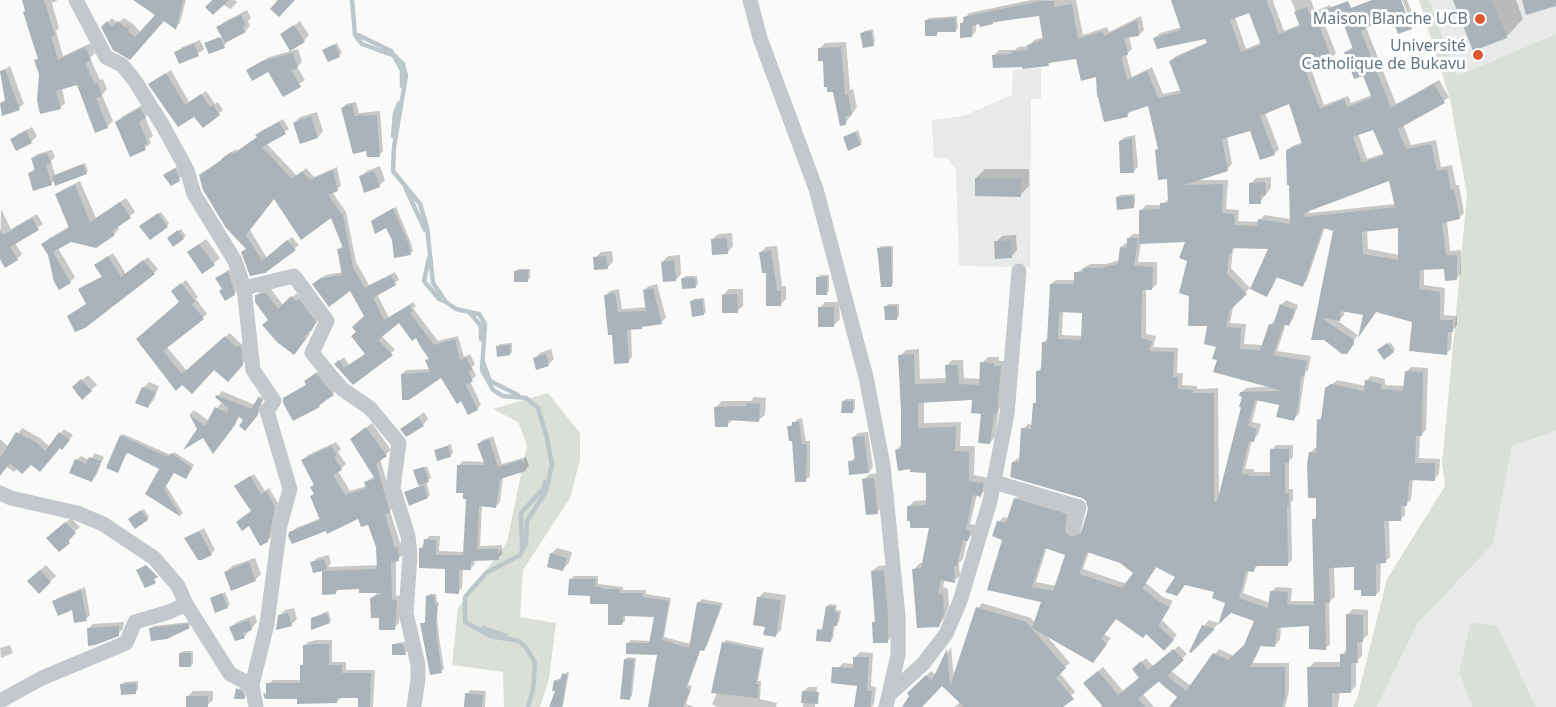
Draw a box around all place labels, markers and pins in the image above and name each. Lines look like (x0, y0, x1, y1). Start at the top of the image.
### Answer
place label: Maison Blanche UCB (1313, 9, 1468, 29)
marker: Maison Blanche UCB (1473, 12, 1487, 26)
place label: Université Catholique de Bukavu (1302, 36, 1466, 74)
marker: Université Catholique de Bukavu (1471, 48, 1485, 62)

